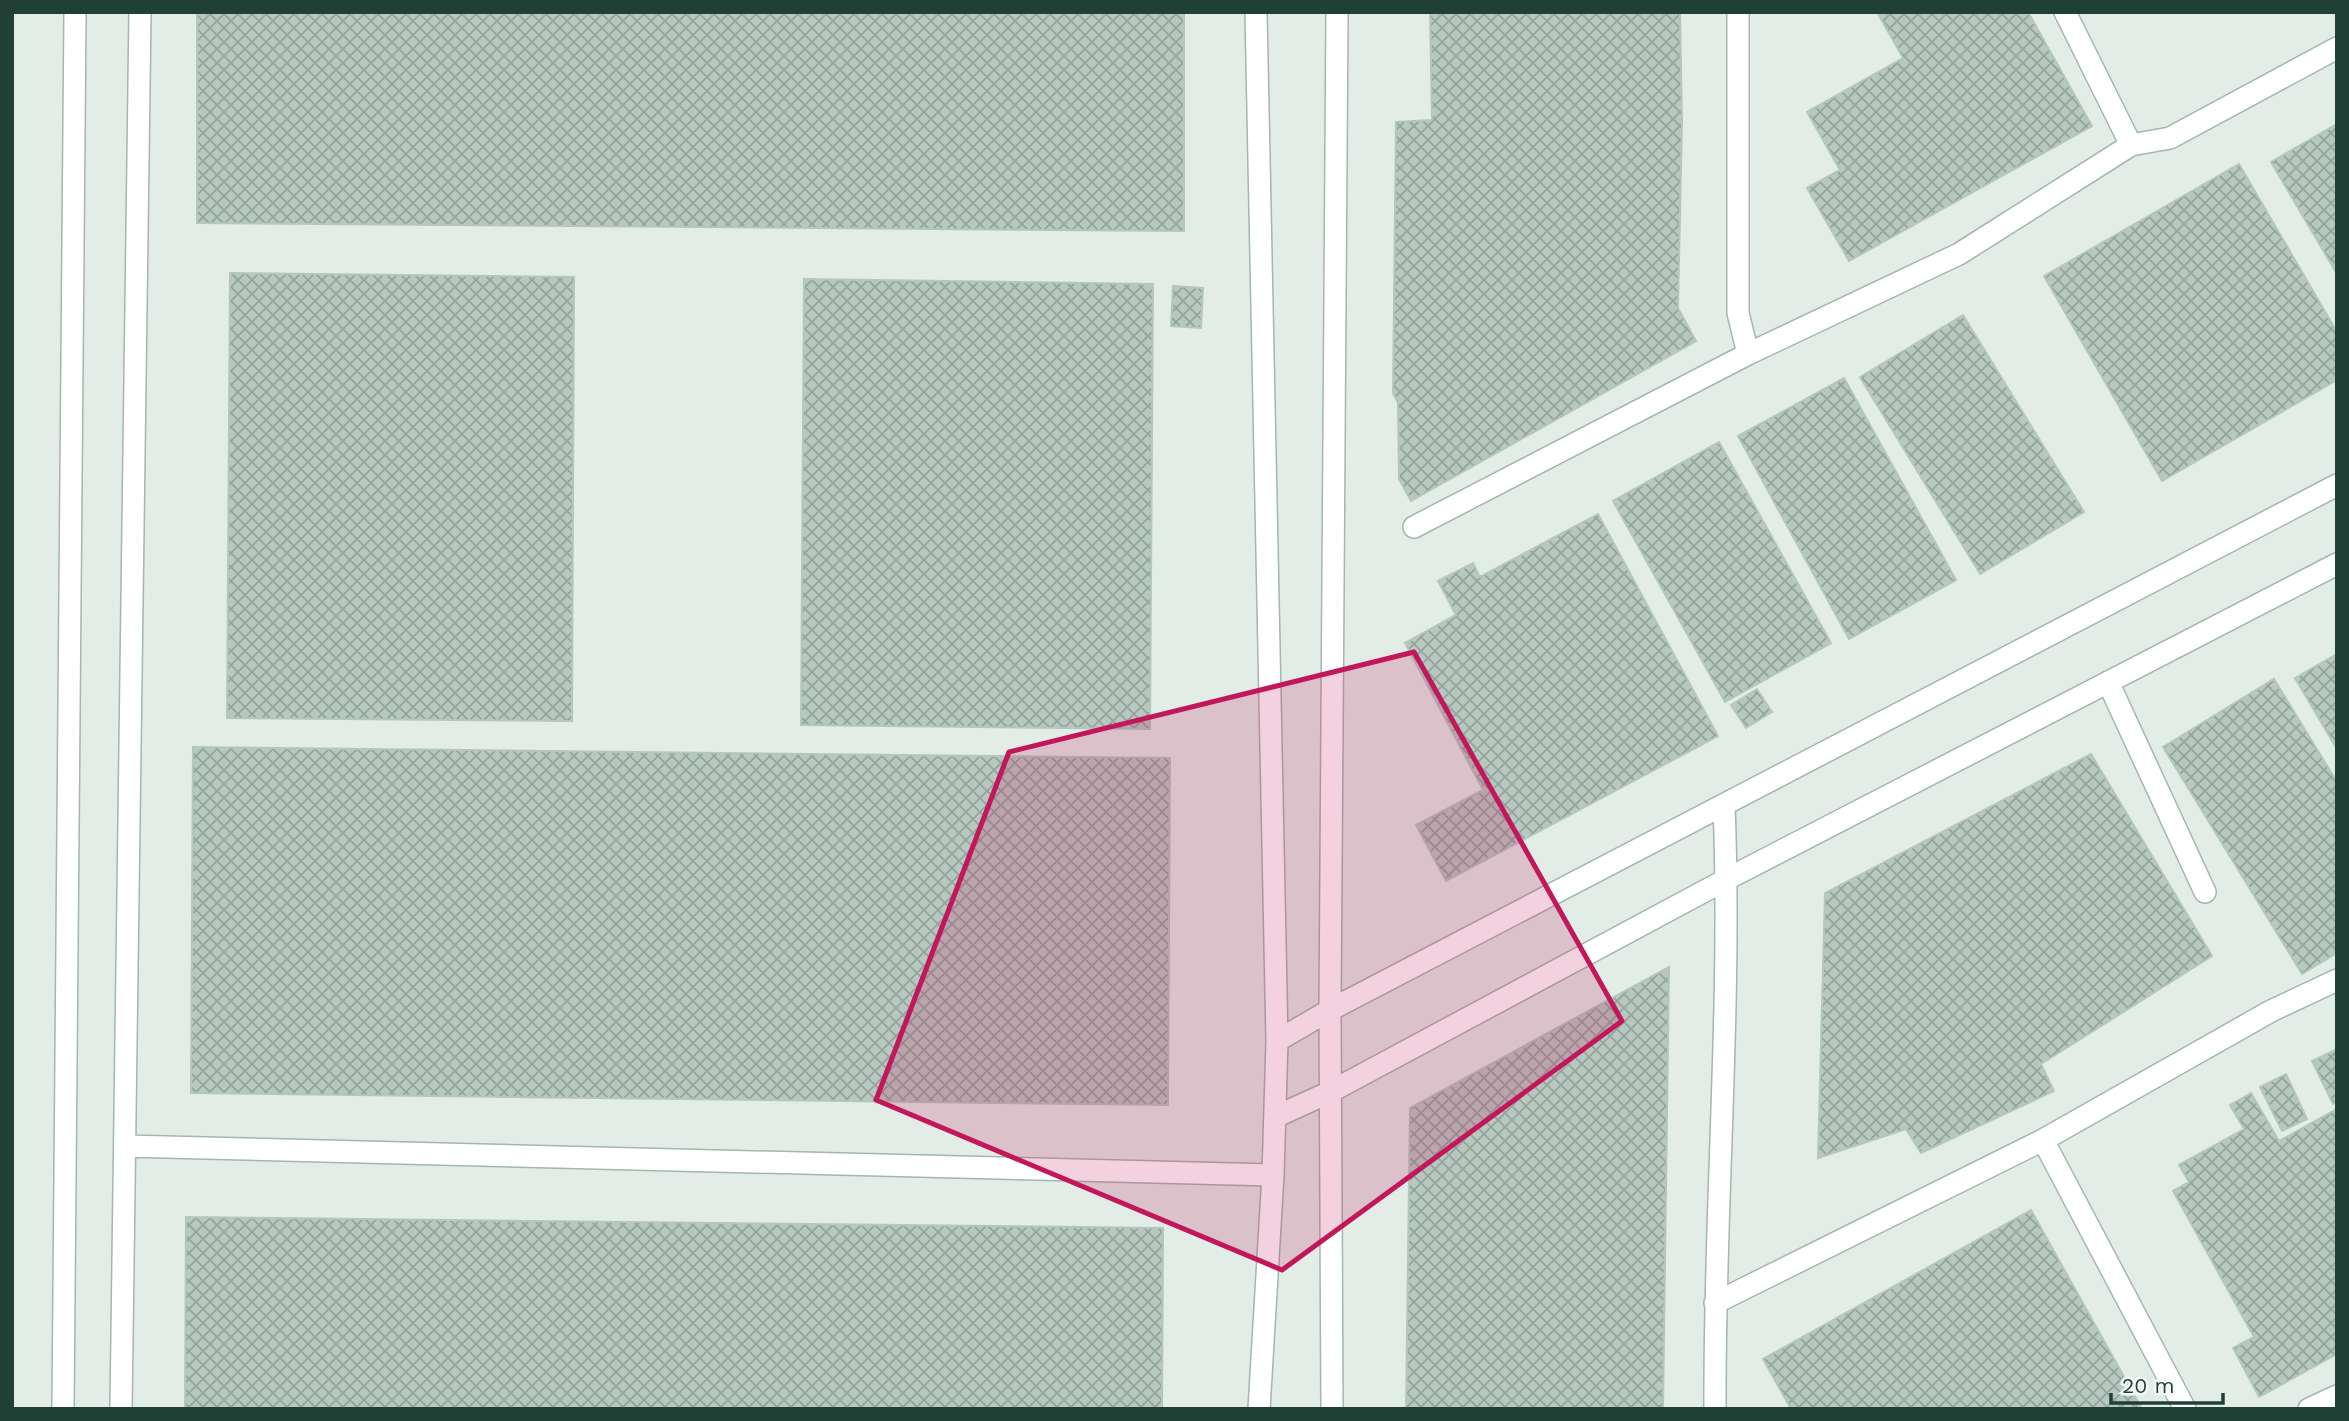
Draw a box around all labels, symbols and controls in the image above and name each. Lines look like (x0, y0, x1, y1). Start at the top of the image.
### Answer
scale bar (2111, 1362, 2223, 1406)
text: 20 m (2122, 1373, 2174, 1398)

